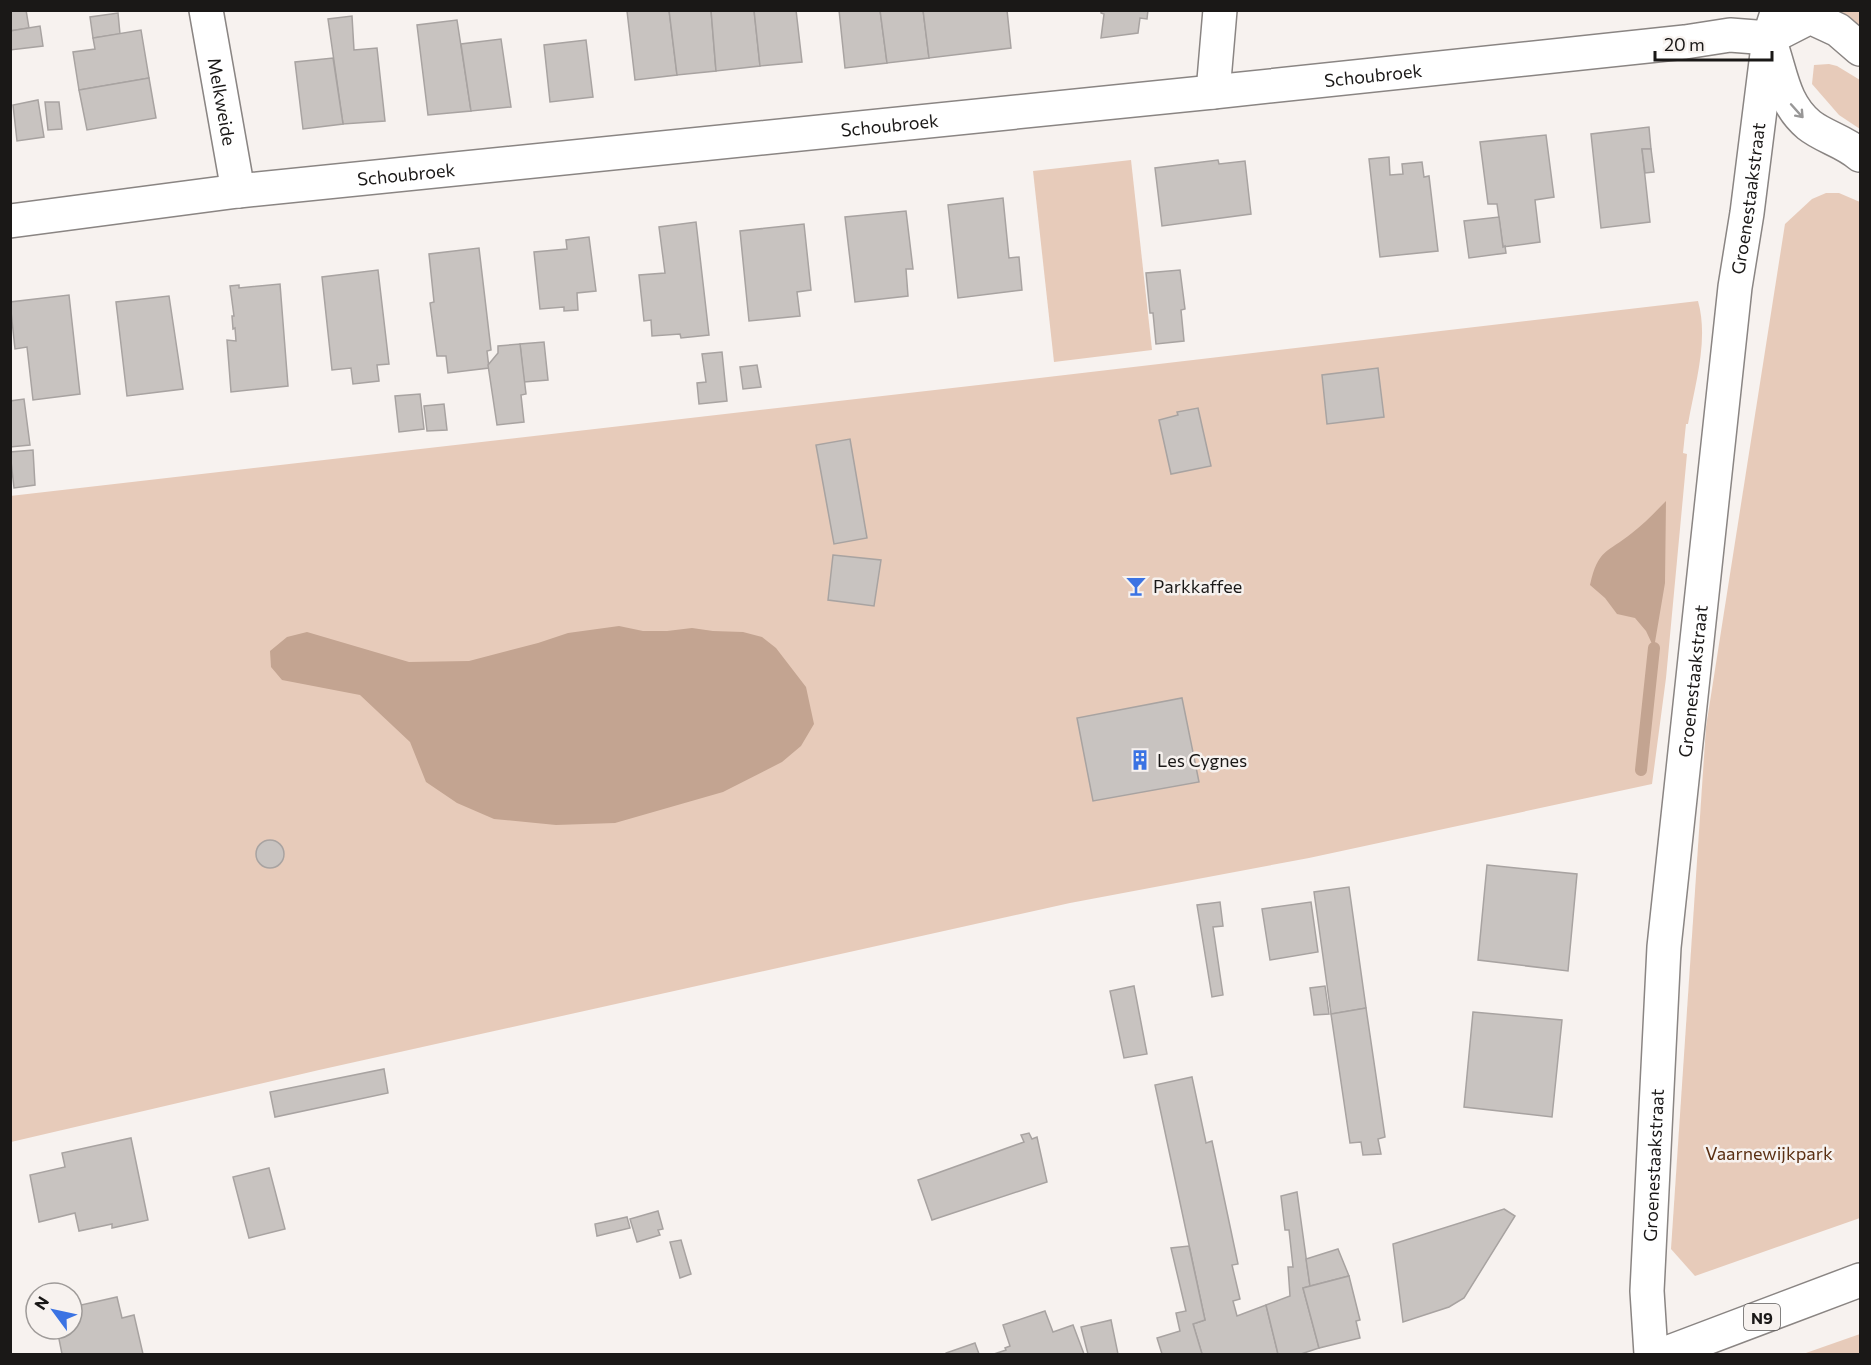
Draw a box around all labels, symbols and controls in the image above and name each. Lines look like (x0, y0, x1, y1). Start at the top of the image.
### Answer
scale bar (1655, 24, 1772, 62)
text: 20 m (1664, 33, 1705, 55)
street label: Melkweide (204, 56, 241, 147)
street label: Schoubroek (1323, 59, 1423, 91)
one-way arrow (1790, 103, 1804, 118)
street label: Schoubroek (840, 109, 940, 141)
street label: Groenestaakstraat (1726, 121, 1769, 276)
street label: Schoubroek (356, 158, 456, 190)
bar icon: Parkkaffee (1124, 574, 1148, 598)
place label: Parkkaffee (1153, 575, 1242, 597)
street label: Groenestaakstraat (1673, 604, 1712, 758)
building icon: Les Cygnes (1128, 748, 1152, 772)
place label: Les Cygnes (1157, 749, 1247, 771)
street label: Groenestaakstraat (1638, 1088, 1668, 1242)
park label: Vaarnewijkpark (1705, 1142, 1833, 1164)
north arrow (24, 1281, 84, 1341)
text: N (30, 1292, 52, 1313)
road number: N9 (1744, 1304, 1780, 1330)

